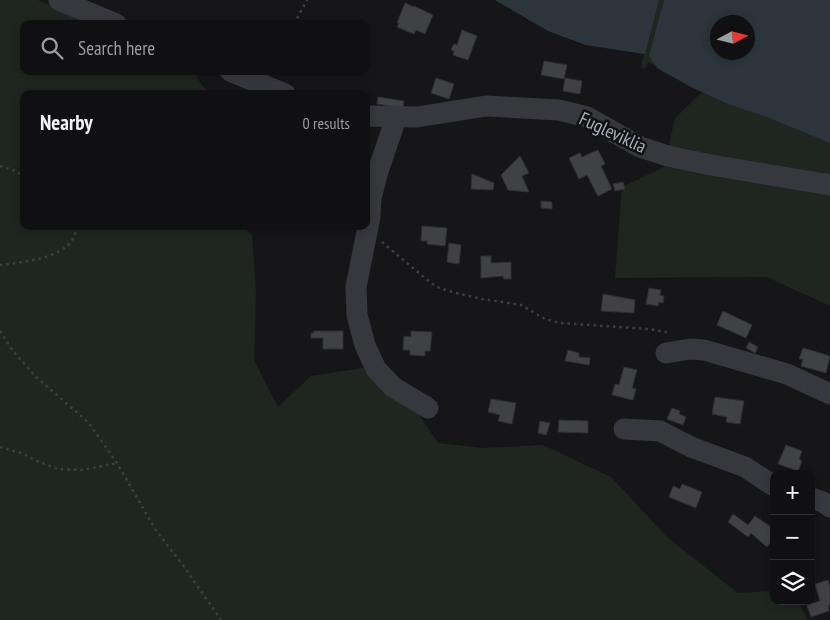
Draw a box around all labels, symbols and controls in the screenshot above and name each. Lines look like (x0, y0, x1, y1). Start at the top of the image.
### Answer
north arrow (710, 15, 755, 60)
search box (20, 20, 370, 75)
icon: search (38, 34, 66, 62)
text: Search here (78, 36, 155, 60)
street label: Fugleviklia (576, 106, 650, 158)
text: Nearby (40, 109, 93, 136)
text: 0 results (303, 113, 350, 133)
map controls (770, 470, 815, 605)
button: + (770, 470, 815, 515)
button: − (770, 515, 815, 560)
button: layers (770, 560, 815, 605)

